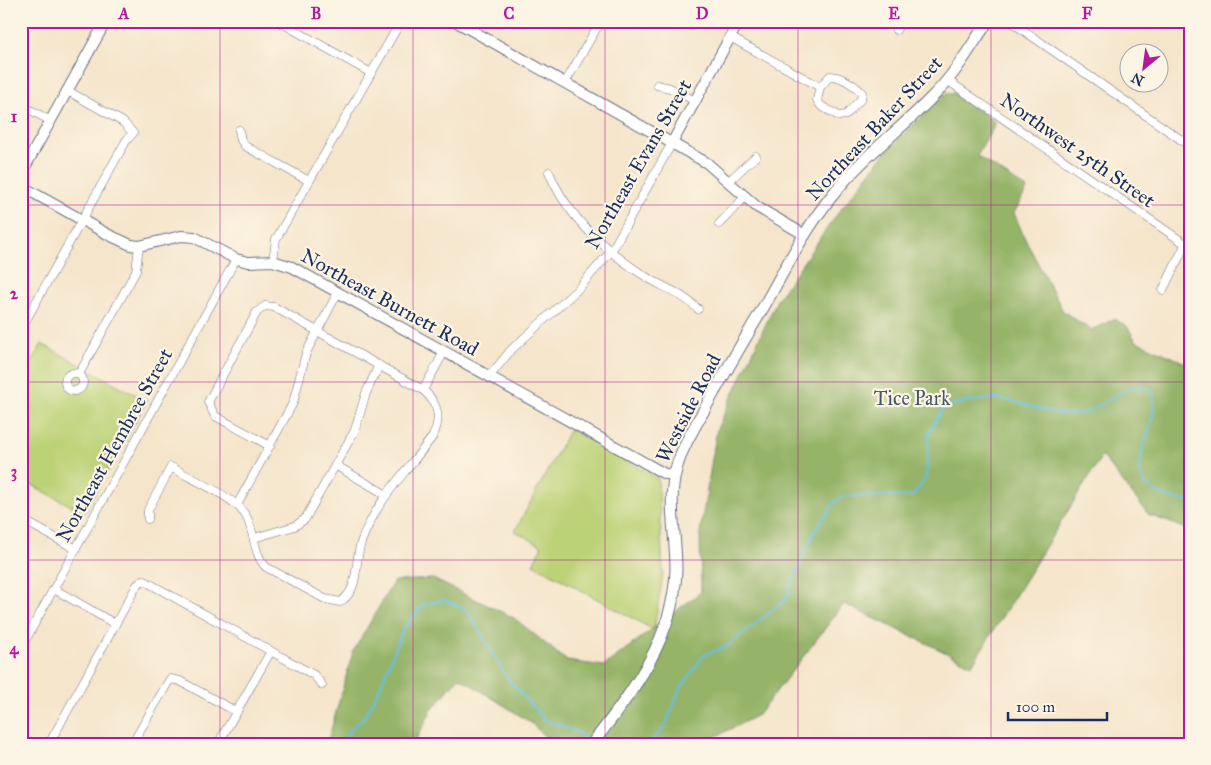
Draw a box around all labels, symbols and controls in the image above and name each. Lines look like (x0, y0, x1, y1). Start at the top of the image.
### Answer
text: A (118, 4, 130, 23)
text: B (311, 4, 321, 23)
text: C (504, 4, 515, 23)
text: D (696, 4, 709, 23)
text: E (888, 4, 900, 23)
text: F (1082, 4, 1093, 23)
north arrow (1118, 42, 1168, 92)
street label: Northeast Baker Street (801, 51, 947, 205)
text: N (1129, 69, 1147, 89)
street label: Northeast Evans Street (580, 75, 696, 253)
street label: Northwest 25th Street (996, 88, 1160, 212)
text: 1 (11, 107, 18, 126)
street label: Northeast Burnett Road (297, 243, 483, 361)
text: 2 (10, 284, 19, 303)
street label: Northeast Hembree Street (51, 344, 177, 546)
street label: Westside Road (650, 350, 726, 466)
park label: Tice Park (874, 386, 951, 410)
text: 3 (11, 462, 17, 482)
text: 4 (10, 639, 20, 659)
scale bar (1008, 690, 1107, 722)
text: 100 m (1016, 698, 1056, 716)

